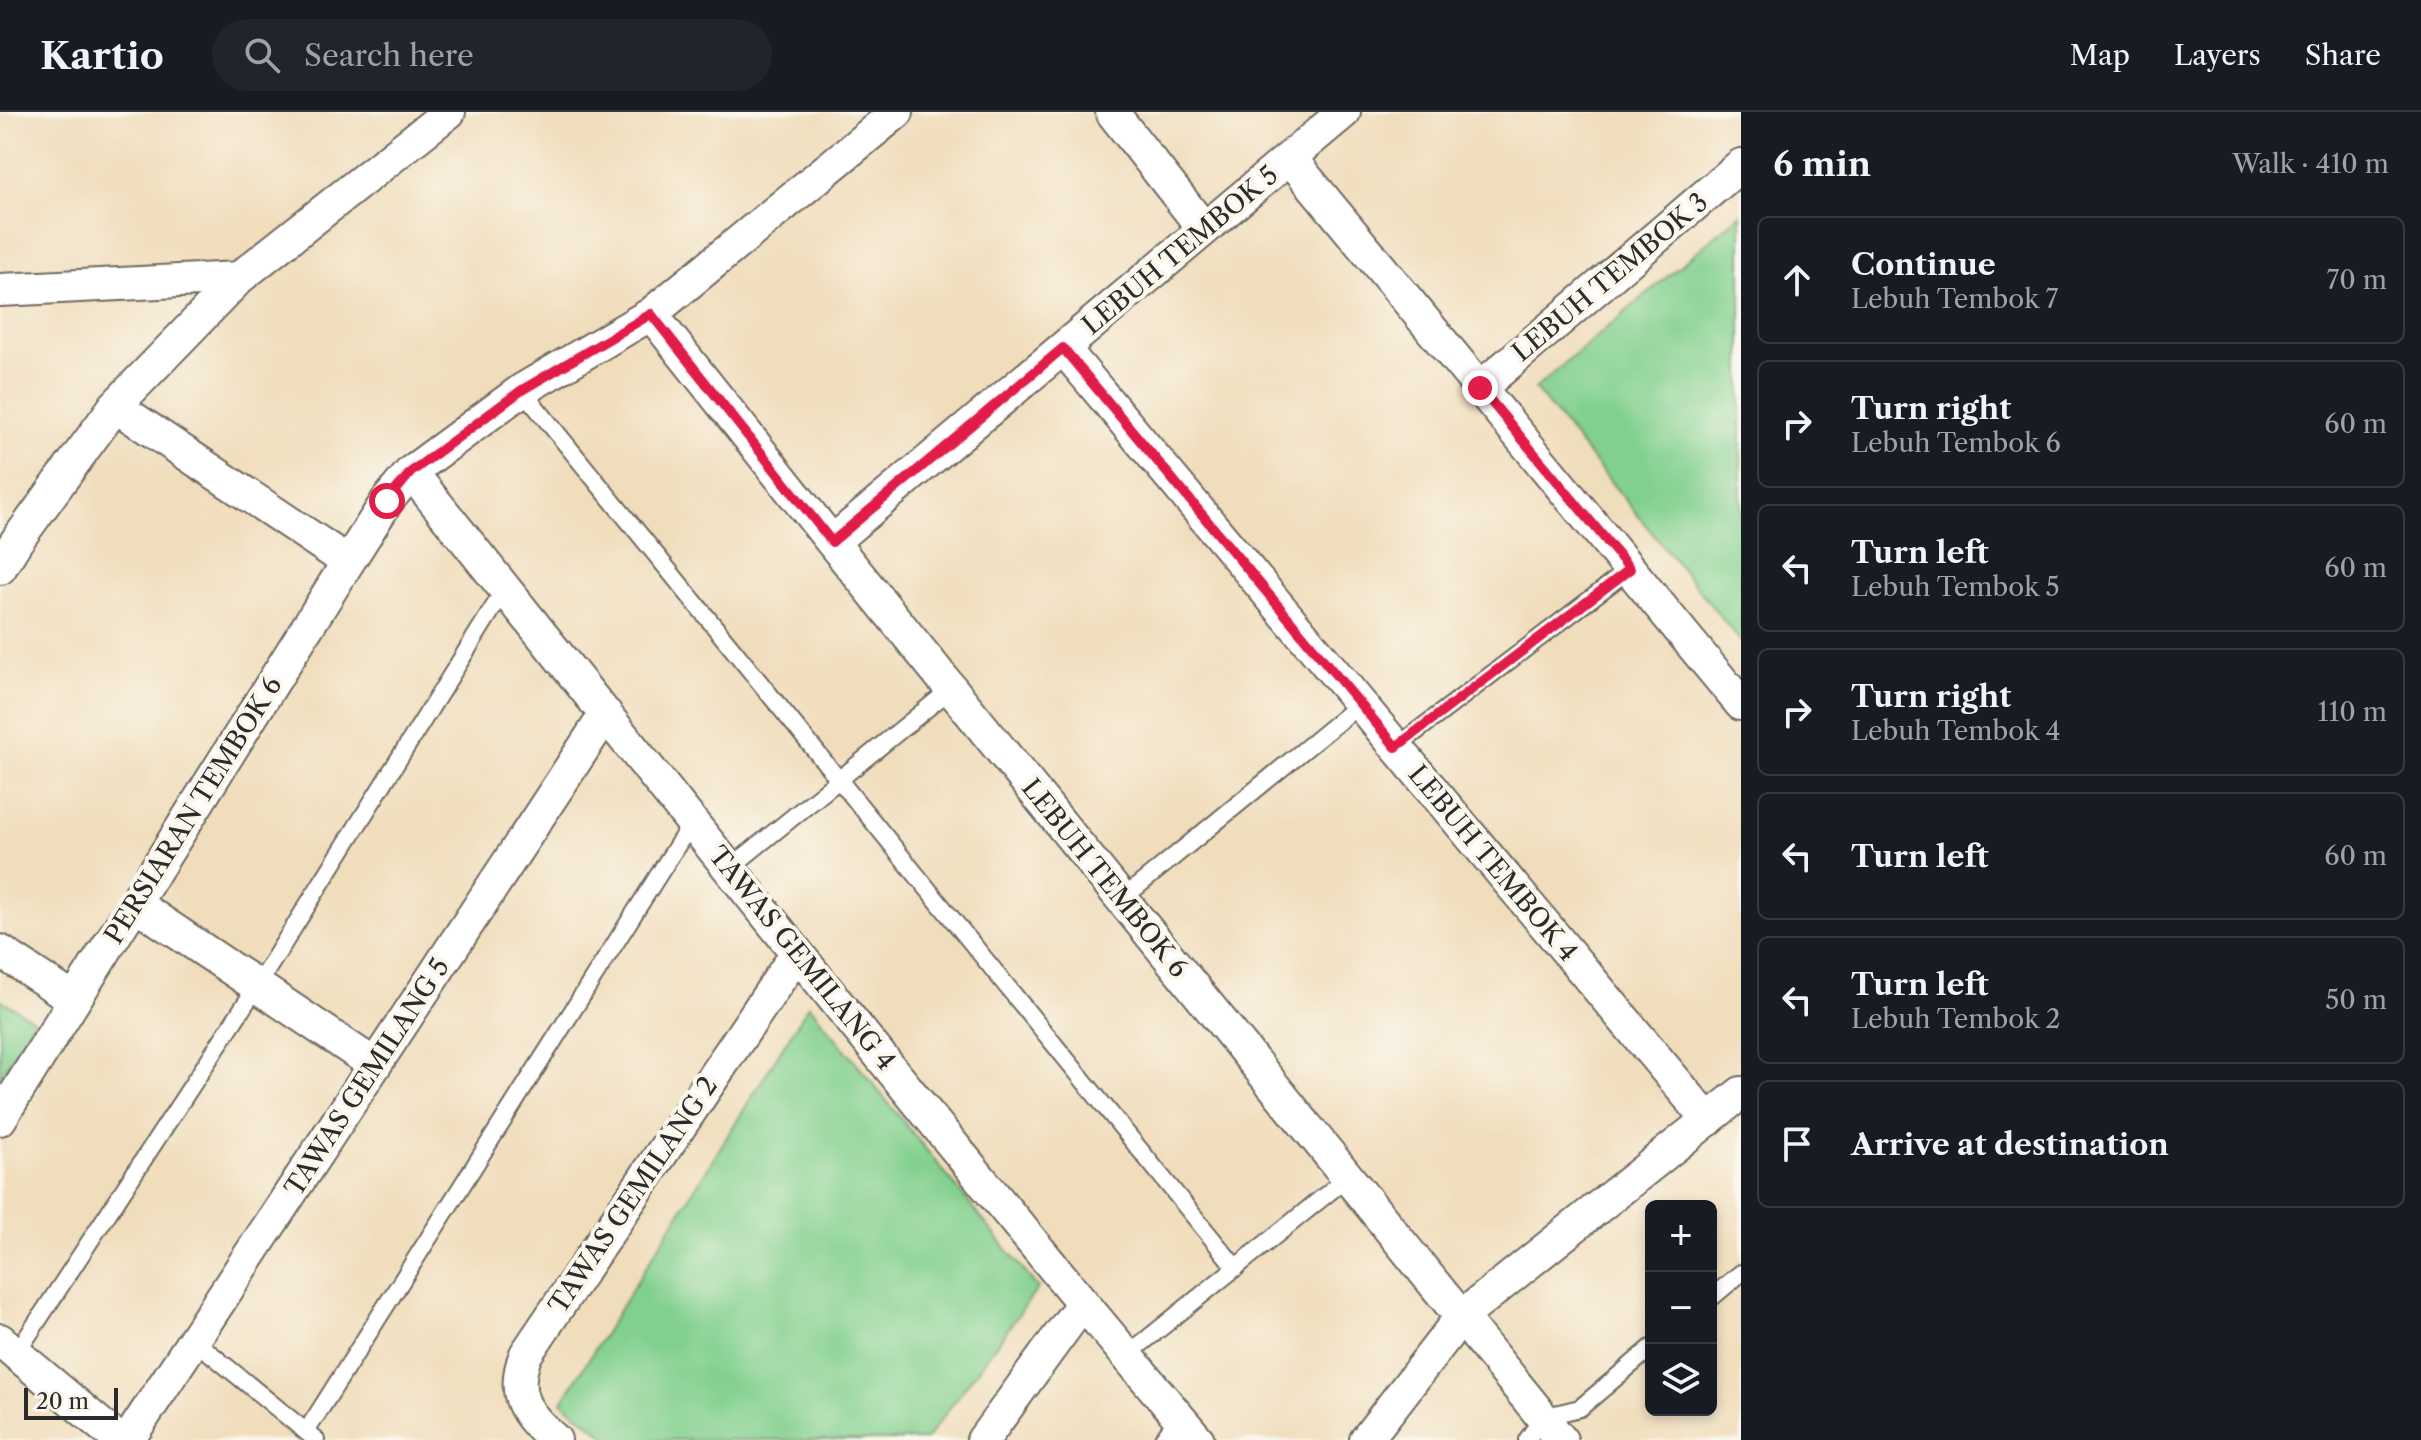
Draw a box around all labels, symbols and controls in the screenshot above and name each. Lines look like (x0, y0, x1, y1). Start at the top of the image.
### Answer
search box (212, 19, 772, 91)
text: Kartio (40, 32, 164, 79)
icon: search (240, 33, 284, 77)
text: Search here (304, 37, 474, 74)
text: Map (2070, 38, 2130, 72)
text: Layers (2174, 38, 2261, 72)
text: Share (2305, 38, 2381, 72)
text: 6 min (1773, 143, 1871, 185)
text: Walk · 410 m (2232, 148, 2389, 180)
street label: LEBUH TEMBOK 5 (1076, 159, 1284, 341)
street label: LEBUH TEMBOK 3 (1506, 186, 1714, 368)
text: Continue (1851, 246, 1996, 283)
icon: ahead (1775, 258, 1819, 302)
text: 70 m (2327, 264, 2387, 296)
text: Lebuh Tembok 7 (1851, 283, 2058, 315)
route end (1462, 370, 1498, 406)
text: Turn right (1851, 390, 2011, 427)
icon: right (1775, 402, 1819, 446)
text: 60 m (2324, 408, 2387, 440)
text: Lebuh Tembok 6 (1851, 427, 2061, 459)
route start (369, 483, 405, 519)
text: Turn left (1851, 534, 1988, 571)
icon: left (1775, 546, 1819, 590)
text: 60 m (2324, 552, 2387, 584)
text: Lebuh Tembok 5 (1851, 571, 2060, 603)
street label: PERSIARAN TEMBOK 6 (97, 670, 289, 950)
text: Turn right (1851, 678, 2011, 715)
icon: right (1775, 690, 1819, 734)
text: 110 m (2318, 696, 2387, 728)
text: Lebuh Tembok 4 (1851, 715, 2061, 747)
street label: LEBUH TEMBOK 4 (1402, 758, 1584, 968)
street label: LEBUH TEMBOK 6 (1015, 772, 1195, 984)
icon: left (1775, 834, 1819, 878)
text: Turn left (1851, 838, 1988, 875)
street label: TAWAS GEMILANG 4 (702, 840, 902, 1076)
text: 60 m (2324, 840, 2387, 872)
street label: TAWAS GEMILANG 5 (278, 952, 456, 1202)
text: Turn left (1851, 966, 1988, 1003)
icon: left (1775, 978, 1819, 1022)
text: 50 m (2325, 984, 2387, 1016)
text: Lebuh Tembok 2 (1851, 1003, 2061, 1035)
street label: TAWAS GEMILANG 2 (542, 1071, 724, 1319)
icon: arrive (1775, 1122, 1819, 1166)
text: Arrive at destination (1851, 1126, 2169, 1163)
map controls (1645, 1200, 1717, 1416)
button: + (1645, 1200, 1717, 1272)
button: − (1645, 1272, 1717, 1344)
button: layers (1645, 1344, 1717, 1416)
scale bar (24, 1384, 118, 1420)
text: 20 m (36, 1388, 89, 1415)

